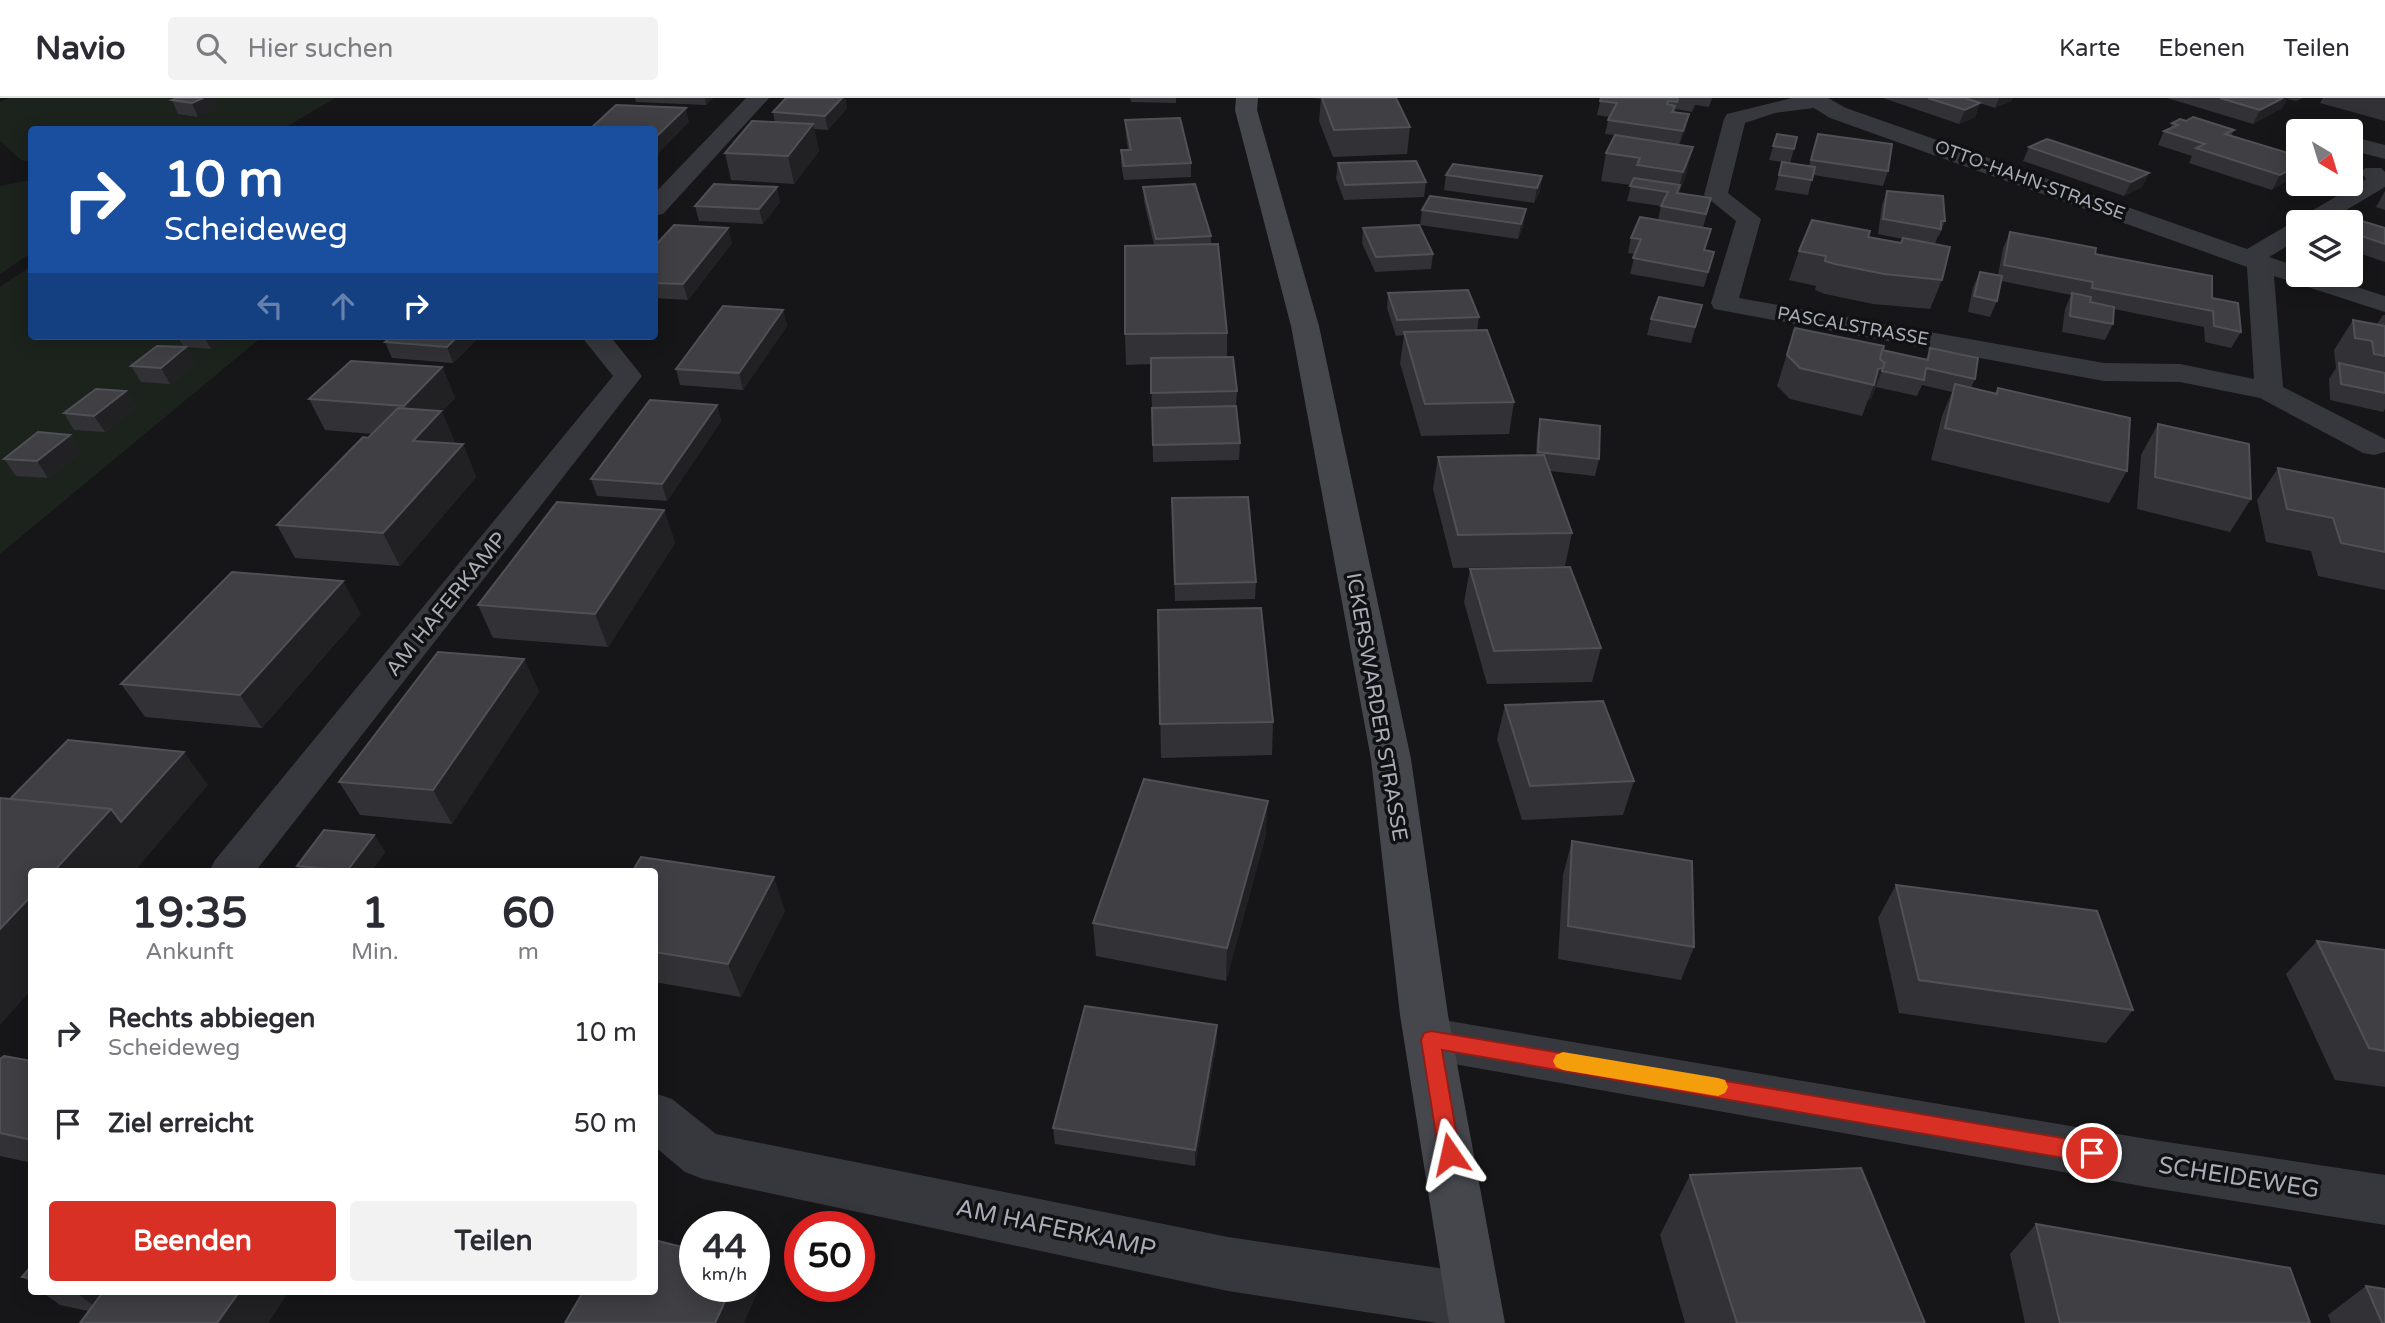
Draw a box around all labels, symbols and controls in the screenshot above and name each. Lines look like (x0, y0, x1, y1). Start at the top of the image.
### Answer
search box (168, 17, 658, 80)
text: Navio (35, 29, 126, 68)
icon: search (192, 29, 230, 67)
text: Hier suchen (248, 33, 393, 64)
text: Karte (2059, 34, 2120, 63)
text: Ebenen (2158, 34, 2245, 63)
text: Teilen (2283, 34, 2350, 63)
north arrow (2286, 119, 2362, 196)
map controls (2286, 119, 2363, 287)
street label: OTTO-HAHN-STRASSE (1932, 135, 2128, 225)
text: 10 m (164, 151, 283, 210)
icon: right (49, 154, 140, 245)
button: layers (2286, 210, 2363, 287)
text: Scheideweg (164, 211, 348, 249)
icon: left (251, 287, 289, 325)
icon: ahead (324, 287, 362, 325)
icon: right (397, 287, 435, 325)
street label: PASCALSTRASSE (1776, 302, 1930, 350)
street label: AM HAFERKAMP (381, 527, 512, 681)
street label: ICKERSWARDER STRASSE (1341, 571, 1412, 843)
text: 19:35 (131, 888, 248, 939)
text: 1 (362, 888, 388, 939)
text: 60 (502, 888, 555, 939)
text: Ankunft (145, 938, 234, 966)
text: Min. (351, 938, 399, 966)
text: m (518, 938, 539, 966)
text: Rechts abbiegen (108, 1003, 315, 1034)
icon: right (49, 1014, 87, 1052)
text: 10 m (574, 1017, 637, 1048)
text: Scheideweg (108, 1034, 240, 1062)
icon: arrive (49, 1105, 87, 1143)
text: Ziel erreicht (108, 1108, 254, 1139)
text: 50 m (574, 1108, 637, 1139)
position arrow (1413, 1117, 1487, 1191)
pin (2062, 1123, 2122, 1183)
icon: arrive (2073, 1134, 2111, 1172)
street label: SCHEIDEWEG (2156, 1150, 2322, 1205)
street label: AM HAFERKAMP (954, 1193, 1158, 1264)
button: Beenden (49, 1201, 336, 1281)
button: Teilen (350, 1201, 637, 1281)
speed limit sign: 50 (784, 1211, 875, 1302)
text: 44 (703, 1226, 746, 1268)
text: km/h (702, 1263, 747, 1285)

